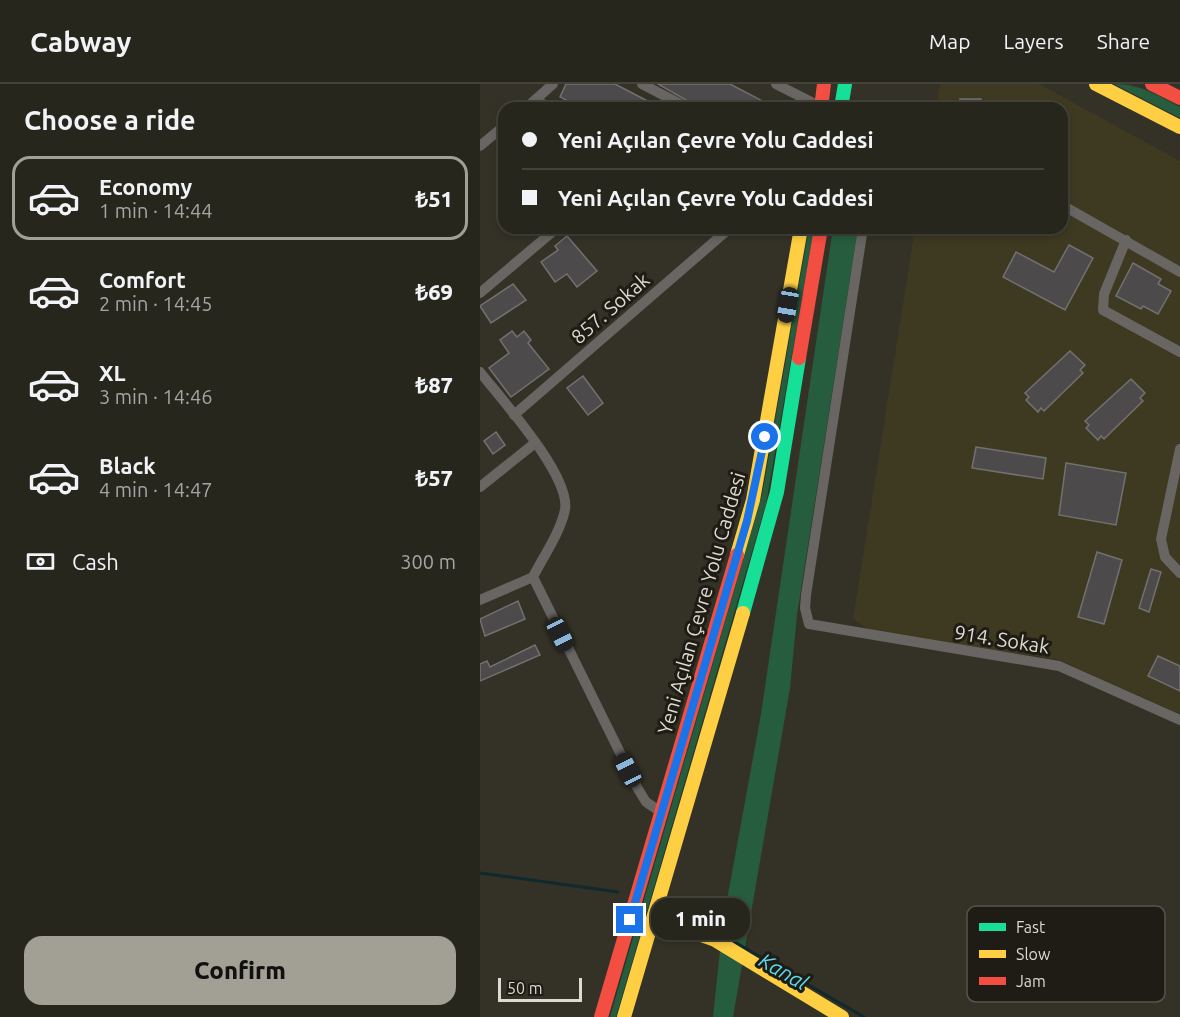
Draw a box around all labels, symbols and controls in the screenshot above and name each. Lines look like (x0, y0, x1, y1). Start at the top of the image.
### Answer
text: Cabway (30, 26, 131, 57)
text: Map (929, 29, 970, 53)
text: Layers (1003, 29, 1064, 53)
text: Share (1097, 29, 1150, 53)
text: Choose a ride (24, 105, 196, 135)
text: Yeni Açılan Çevre Yolu Caddesi (558, 127, 874, 152)
icon: car (27, 171, 81, 225)
text: Economy (99, 174, 192, 199)
text: Yeni Açılan Çevre Yolu Caddesi (558, 185, 874, 210)
text: ₺51 (416, 186, 453, 211)
text: 1 min · 14:44 (99, 199, 213, 222)
icon: car (27, 264, 81, 318)
text: Comfort (99, 267, 186, 292)
street label: 857. Sokak (566, 268, 654, 348)
text: ₺69 (416, 279, 453, 304)
car (776, 286, 800, 324)
text: 2 min · 14:45 (99, 292, 213, 315)
icon: car (27, 357, 81, 411)
text: XL (99, 360, 126, 385)
text: ₺87 (416, 372, 453, 397)
text: 3 min · 14:46 (99, 385, 213, 408)
route start (751, 423, 778, 450)
icon: car (27, 450, 81, 504)
text: Black (99, 453, 156, 478)
text: ₺57 (416, 465, 453, 490)
street label: Yeni Açılan Çevre Yolu Caddesi (652, 469, 750, 737)
text: 4 min · 14:47 (99, 478, 213, 501)
icon: cash (24, 545, 57, 578)
text: Cash (72, 549, 119, 574)
text: 300 m (400, 550, 456, 573)
car (544, 614, 576, 654)
street label: 914. Sokak (953, 620, 1051, 658)
car (612, 750, 644, 790)
callout: 1 min (651, 899, 750, 941)
route end (616, 906, 643, 933)
legend (967, 906, 1165, 1002)
text: 1 min (675, 907, 726, 930)
text: Fast (1016, 918, 1046, 936)
button: Confirm (24, 936, 456, 1005)
text: Slow (1016, 945, 1051, 963)
water label: Kanal (755, 947, 813, 995)
text: Jam (1016, 972, 1046, 990)
scale bar (498, 975, 582, 1002)
text: 50 m (507, 979, 543, 997)

